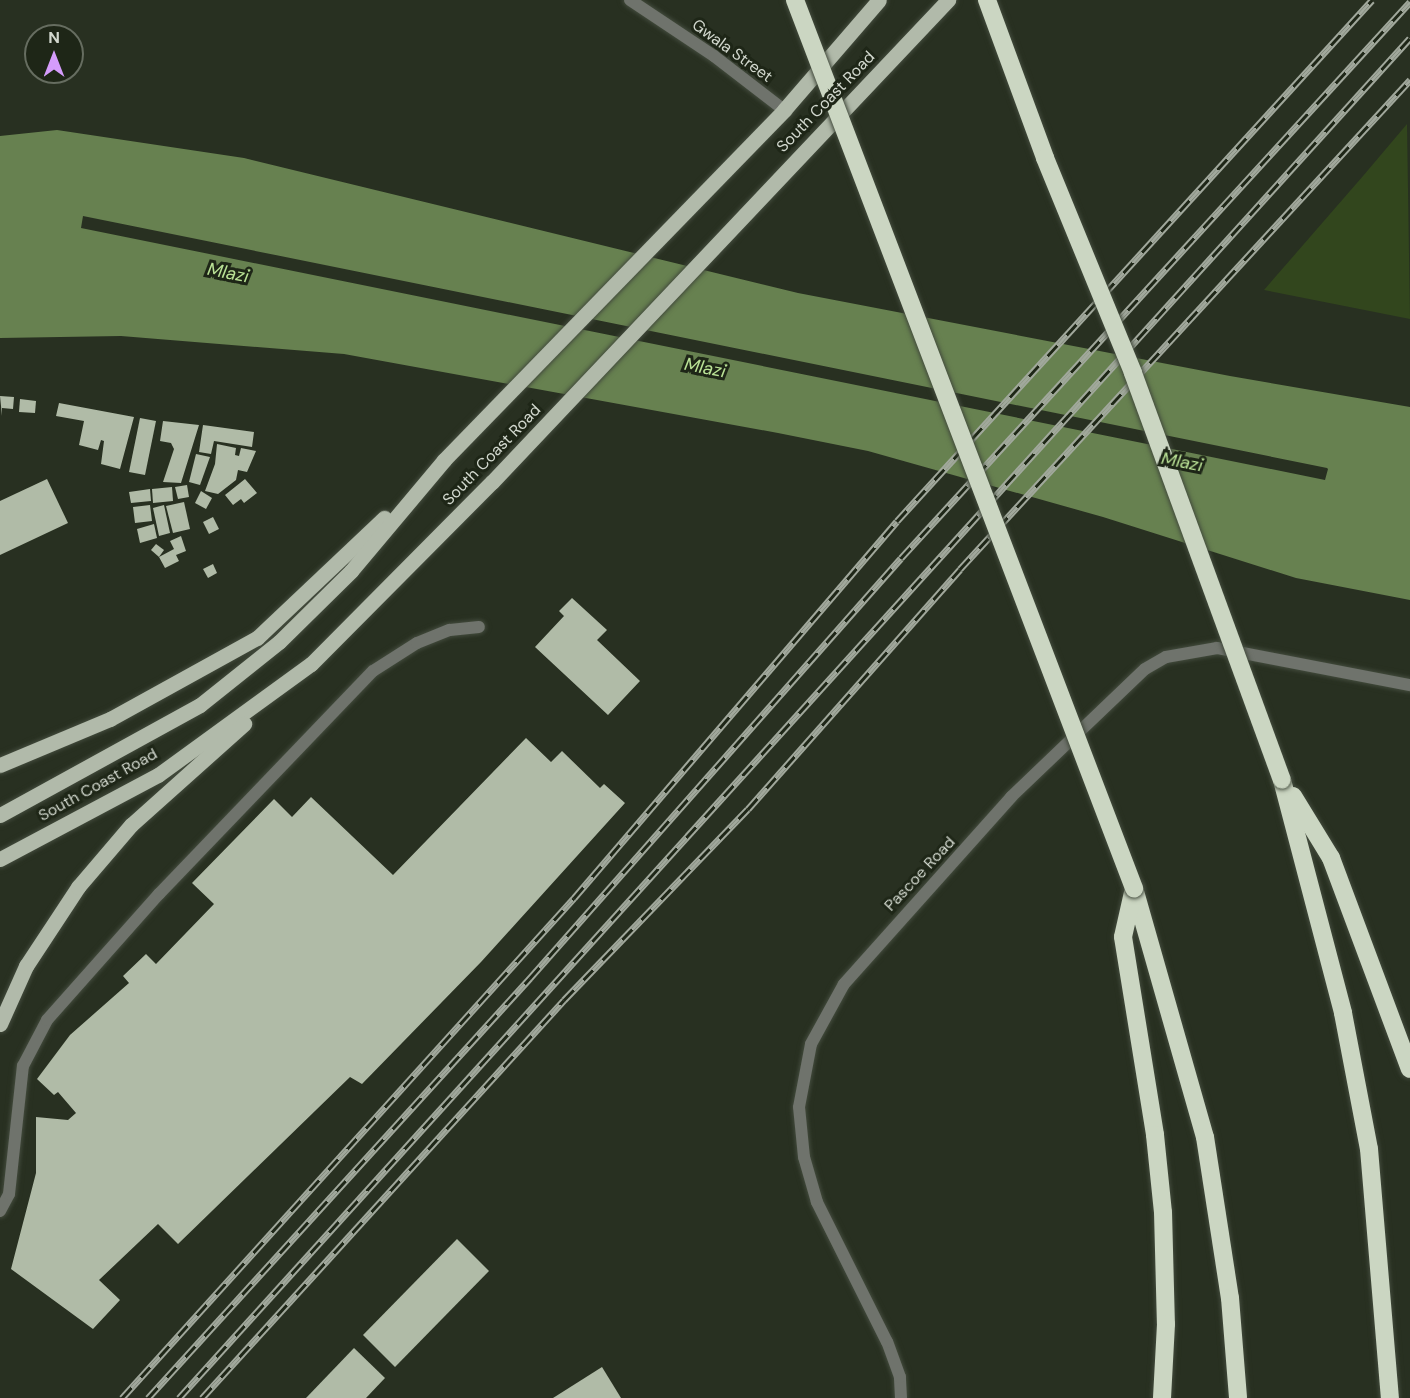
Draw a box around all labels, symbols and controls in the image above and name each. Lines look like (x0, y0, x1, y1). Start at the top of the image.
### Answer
street label: Gwala Street (688, 15, 776, 87)
north arrow (24, 24, 84, 84)
text: N (48, 27, 60, 48)
street label: South Coast Road (773, 48, 879, 156)
water label: Mlazi (205, 258, 251, 288)
water label: Mlazi (682, 353, 728, 383)
street label: South Coast Road (439, 401, 545, 509)
water label: Mlazi (1159, 447, 1205, 477)
street label: South Coast Road (35, 744, 161, 826)
street label: Pascoe Road (881, 833, 959, 915)

